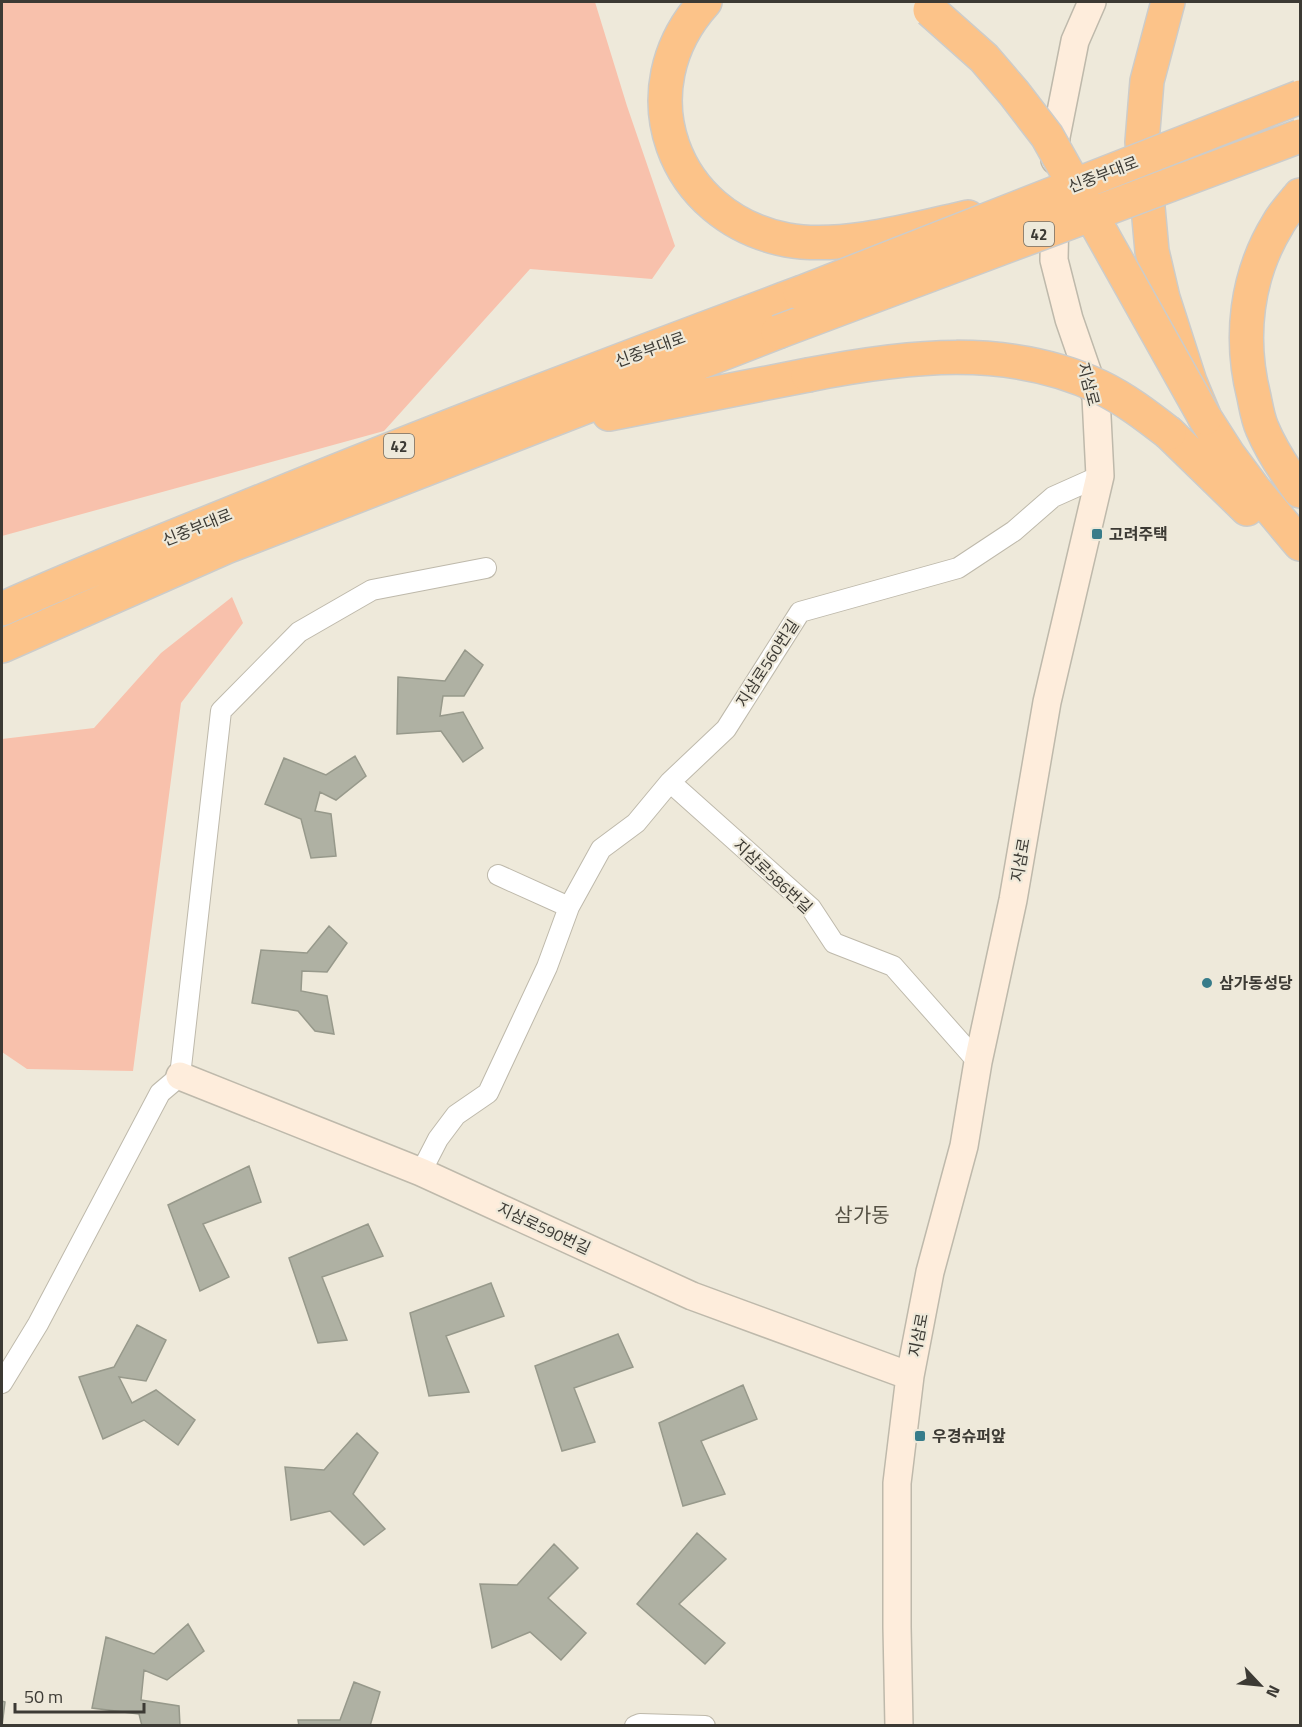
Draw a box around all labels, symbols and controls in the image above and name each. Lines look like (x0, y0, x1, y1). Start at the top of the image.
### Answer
street label: 신중부대로 (1064, 150, 1142, 198)
road number: 42 (1024, 222, 1054, 246)
street label: 신중부대로 (611, 325, 689, 373)
street label: 지삼로 (1072, 360, 1106, 409)
road number: 42 (384, 434, 414, 458)
street label: 신중부대로 (158, 502, 236, 552)
place label: 고려주택 (1109, 522, 1168, 546)
marker: 고려주택 (1090, 527, 1104, 541)
street label: 지삼로560번길 (730, 614, 804, 712)
street label: 지삼로586번길 (728, 833, 818, 919)
street label: 지삼로 (1004, 836, 1036, 884)
place label: 삼가동성당 (1219, 971, 1293, 995)
marker: 삼가동성당 (1200, 976, 1214, 990)
street label: 지삼로590번길 (493, 1196, 595, 1260)
district label: 삼가동 (834, 1199, 890, 1230)
street label: 지삼로 (902, 1311, 934, 1359)
place label: 우경슈퍼앞 (932, 1424, 1006, 1448)
marker: 우경슈퍼앞 (913, 1429, 927, 1443)
north arrow (1230, 1655, 1290, 1715)
scale bar (15, 1676, 144, 1714)
text: N (1260, 1681, 1287, 1702)
text: 50 m (24, 1683, 63, 1710)

